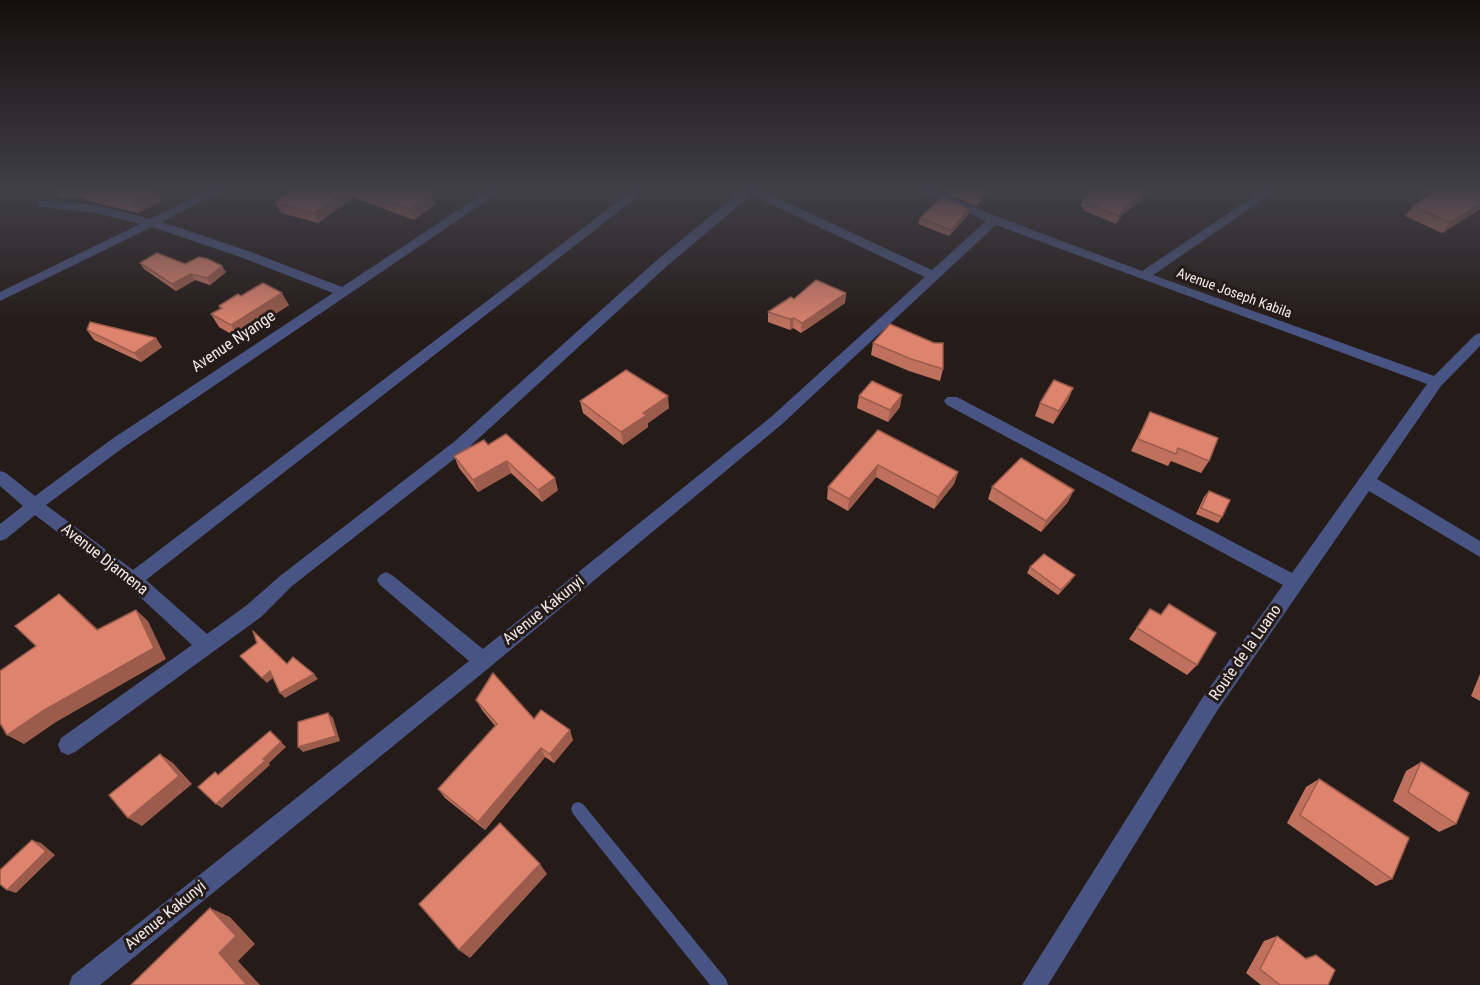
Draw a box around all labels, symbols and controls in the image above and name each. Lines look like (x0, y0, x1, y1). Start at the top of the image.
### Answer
street label: Avenue Joseph Kabila (1174, 265, 1294, 323)
street label: Avenue Nyange (188, 307, 280, 377)
street label: Avenue Djamena (57, 520, 151, 600)
street label: Avenue Kakunyi (499, 572, 589, 650)
street label: Route de la Luano (1206, 601, 1286, 705)
street label: Avenue Kakunyi (121, 877, 211, 955)

